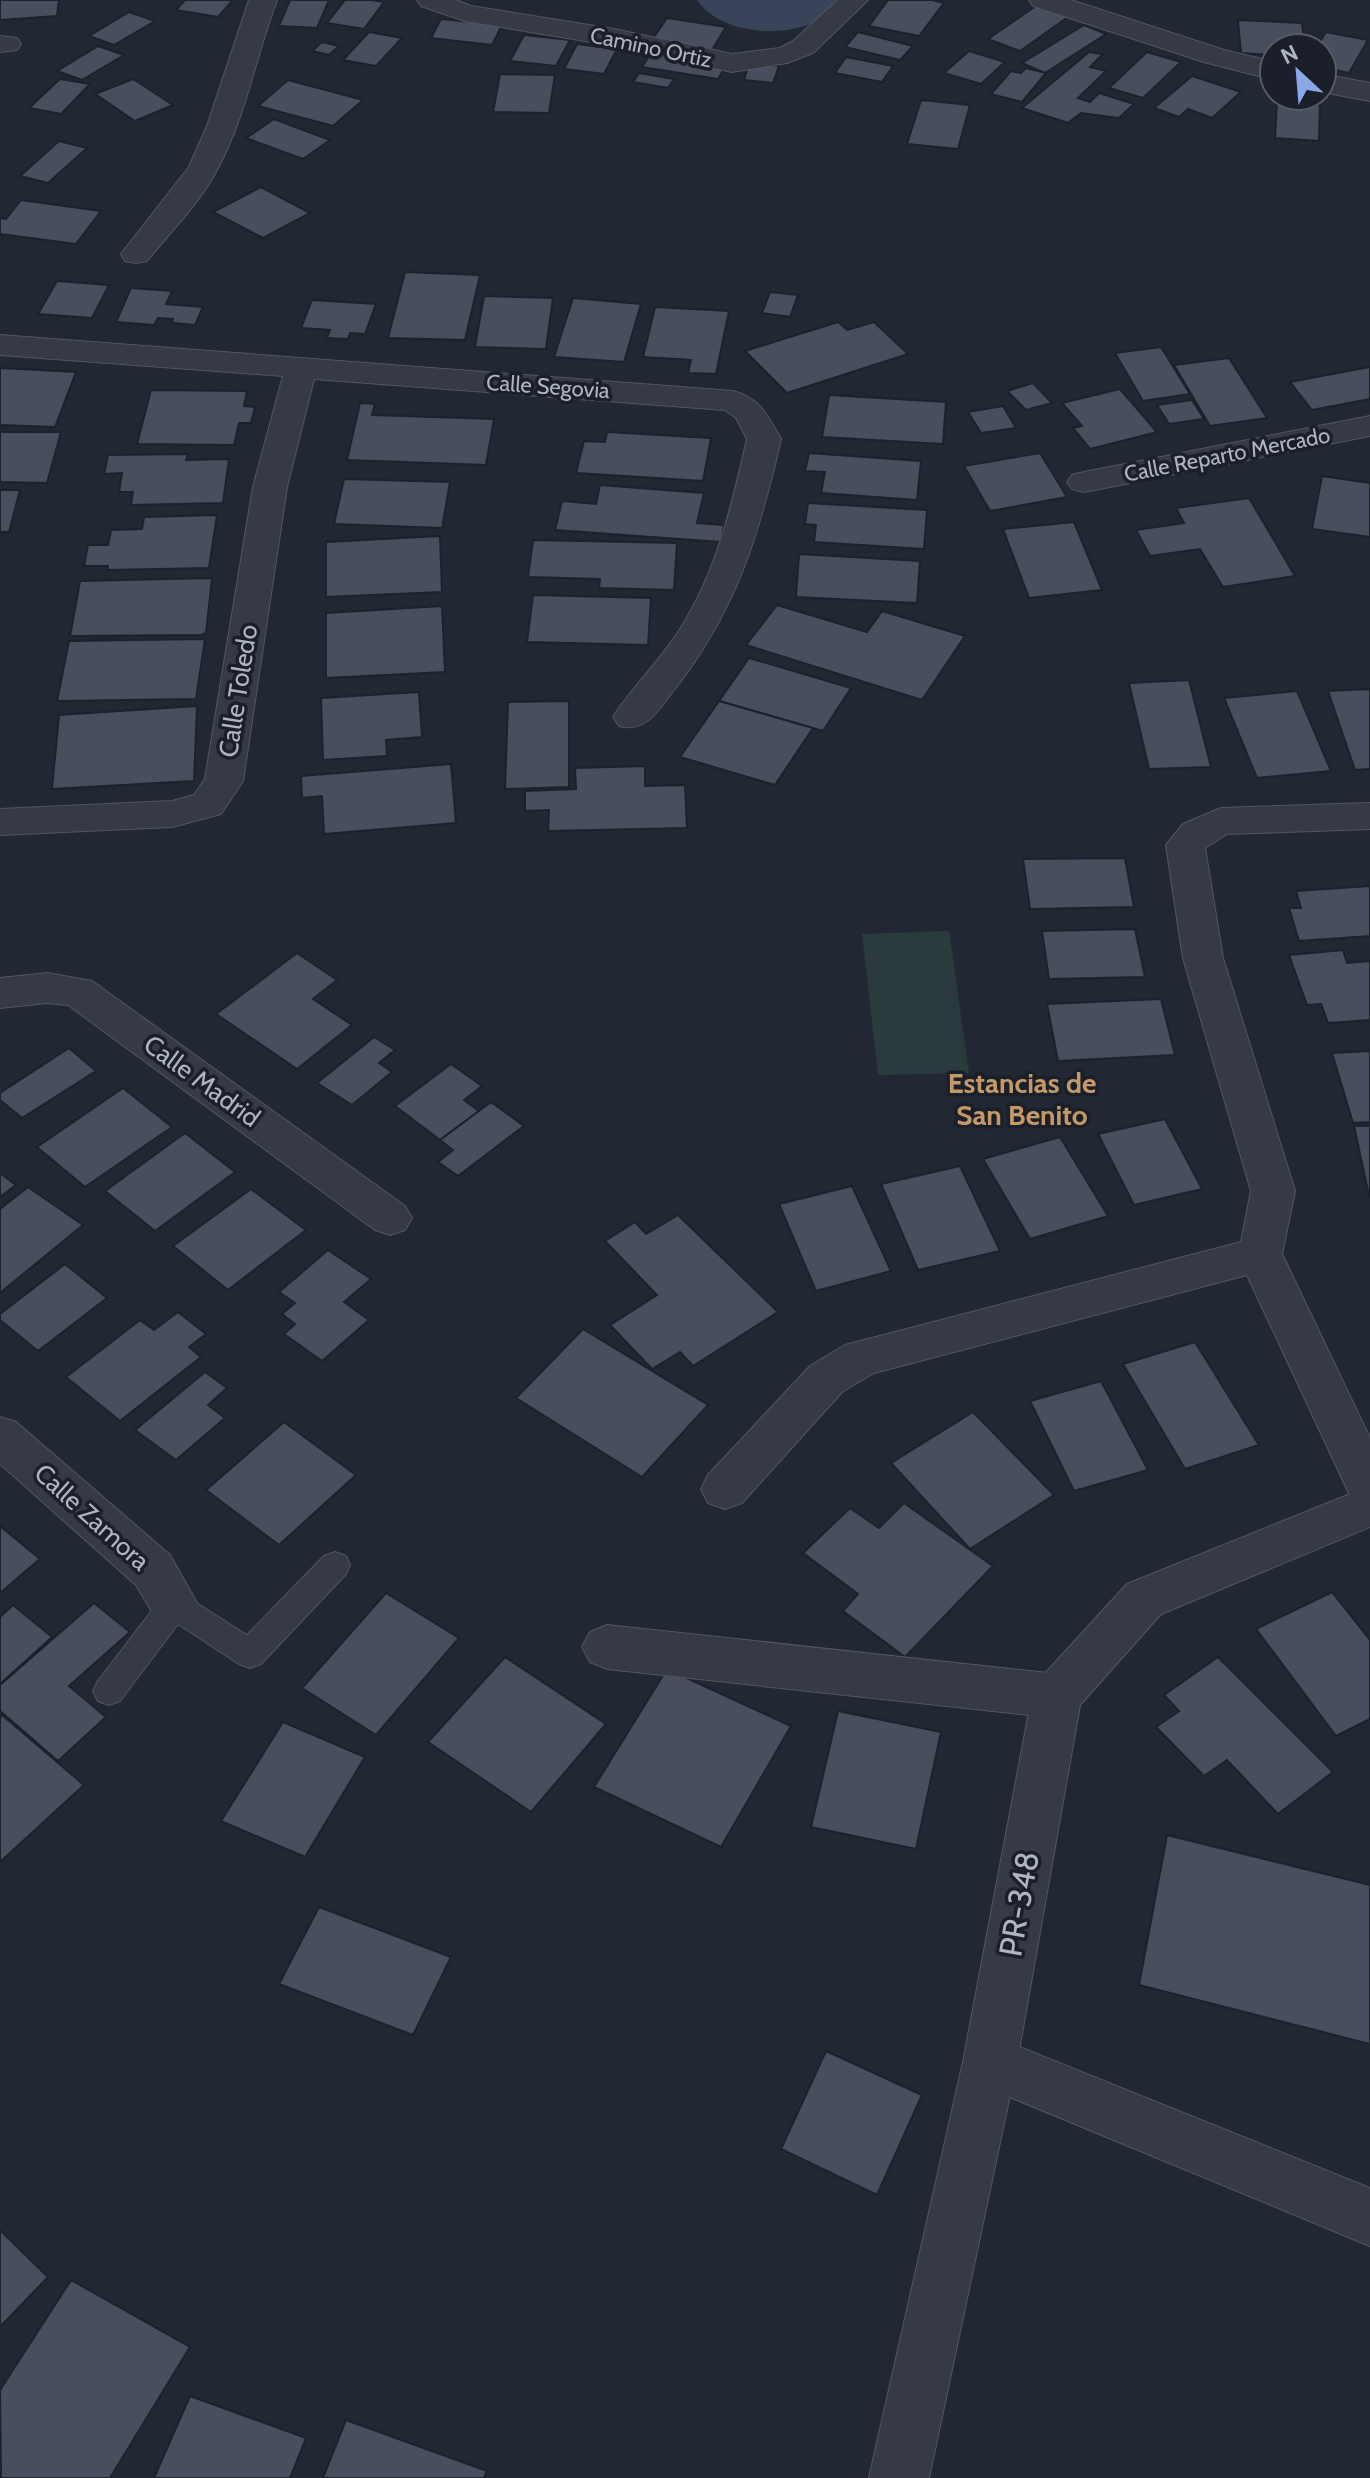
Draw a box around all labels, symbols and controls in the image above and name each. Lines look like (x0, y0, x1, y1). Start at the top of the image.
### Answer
street label: Camino Ortiz (588, 21, 714, 74)
north arrow (1258, 32, 1338, 112)
text: N (1277, 39, 1302, 70)
street label: Calle Segovia (485, 369, 611, 404)
street label: Calle Reparto Mercado (1122, 421, 1332, 488)
street label: Calle Toledo (212, 622, 264, 760)
street label: Calle Madrid (138, 1028, 266, 1134)
district label: Estancias de San Benito (948, 1066, 1096, 1132)
street label: Calle Zamora (28, 1457, 157, 1577)
street label: PR-348 (990, 1848, 1047, 1959)

